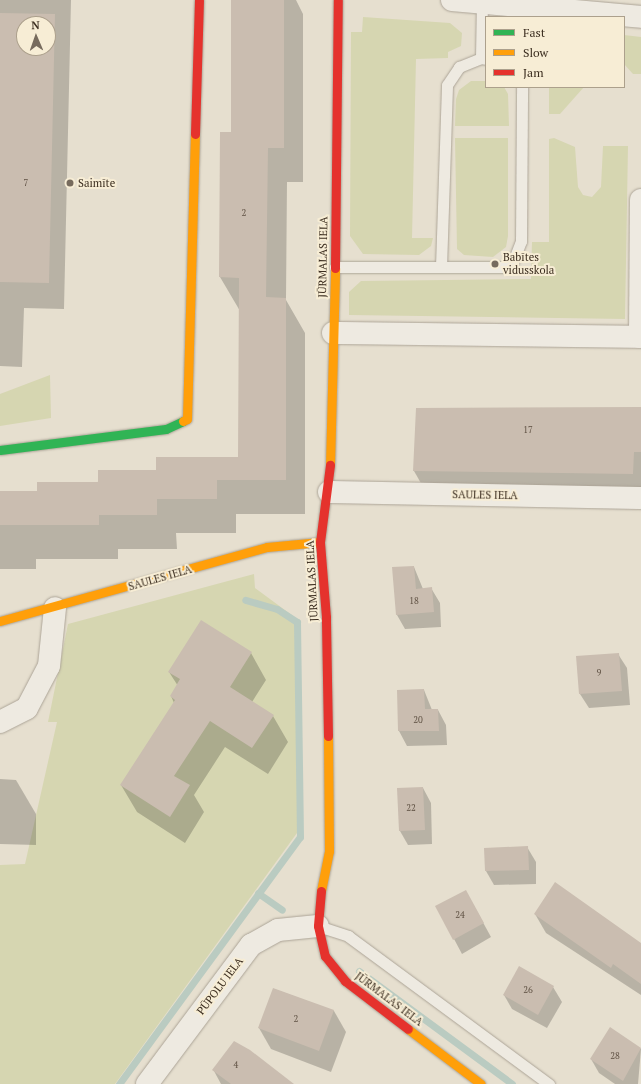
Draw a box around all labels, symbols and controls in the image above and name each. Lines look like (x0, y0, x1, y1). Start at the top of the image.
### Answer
north arrow (16, 16, 56, 56)
legend (485, 16, 625, 88)
text: N (31, 18, 40, 32)
text: Fast (523, 25, 545, 40)
text: Slow (523, 45, 548, 60)
text: Jam (523, 65, 544, 80)
place label: Saimīte (78, 176, 115, 190)
house number: 7 (24, 178, 28, 188)
marker: Saimīte (65, 178, 75, 188)
house number: 2 (242, 208, 246, 218)
street label: JŪRMALAS IELA (316, 216, 330, 298)
place label: Babītes vidusskola (503, 251, 554, 277)
marker: Babītes vidusskola (490, 259, 500, 269)
house number: 17 (523, 425, 533, 435)
street label: SAULES IELA (452, 488, 518, 502)
street label: JŪRMALAS IELA (303, 540, 321, 622)
street label: SAULES IELA (127, 563, 193, 593)
house number: 18 (409, 596, 419, 606)
house number: 9 (597, 668, 601, 678)
house number: 20 (413, 715, 423, 725)
house number: 22 (406, 803, 416, 813)
house number: 24 (455, 910, 465, 920)
street label: PŪPOLU IELA (194, 955, 246, 1017)
street label: JŪRMALAS IELA (353, 969, 425, 1029)
house number: 26 (523, 985, 533, 995)
house number: 2 (294, 1014, 298, 1024)
house number: 28 (610, 1051, 620, 1061)
house number: 4 (234, 1060, 238, 1070)

